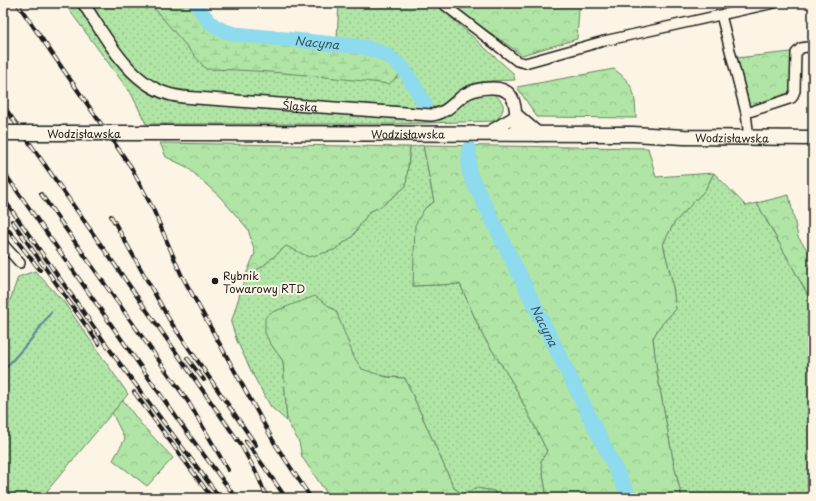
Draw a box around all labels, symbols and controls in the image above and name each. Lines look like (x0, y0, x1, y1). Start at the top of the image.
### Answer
water label: Nacyna (294, 31, 341, 54)
street label: Śląska (282, 96, 318, 115)
street label: Wodzisławska (47, 125, 121, 142)
street label: Wodzisławska (371, 125, 445, 142)
street label: Wodzisławska (695, 129, 769, 146)
place label: Rybnik Towarowy RTD (223, 267, 305, 297)
marker: Rybnik Towarowy RTD (210, 276, 220, 286)
water label: Nacyna (527, 301, 563, 350)

